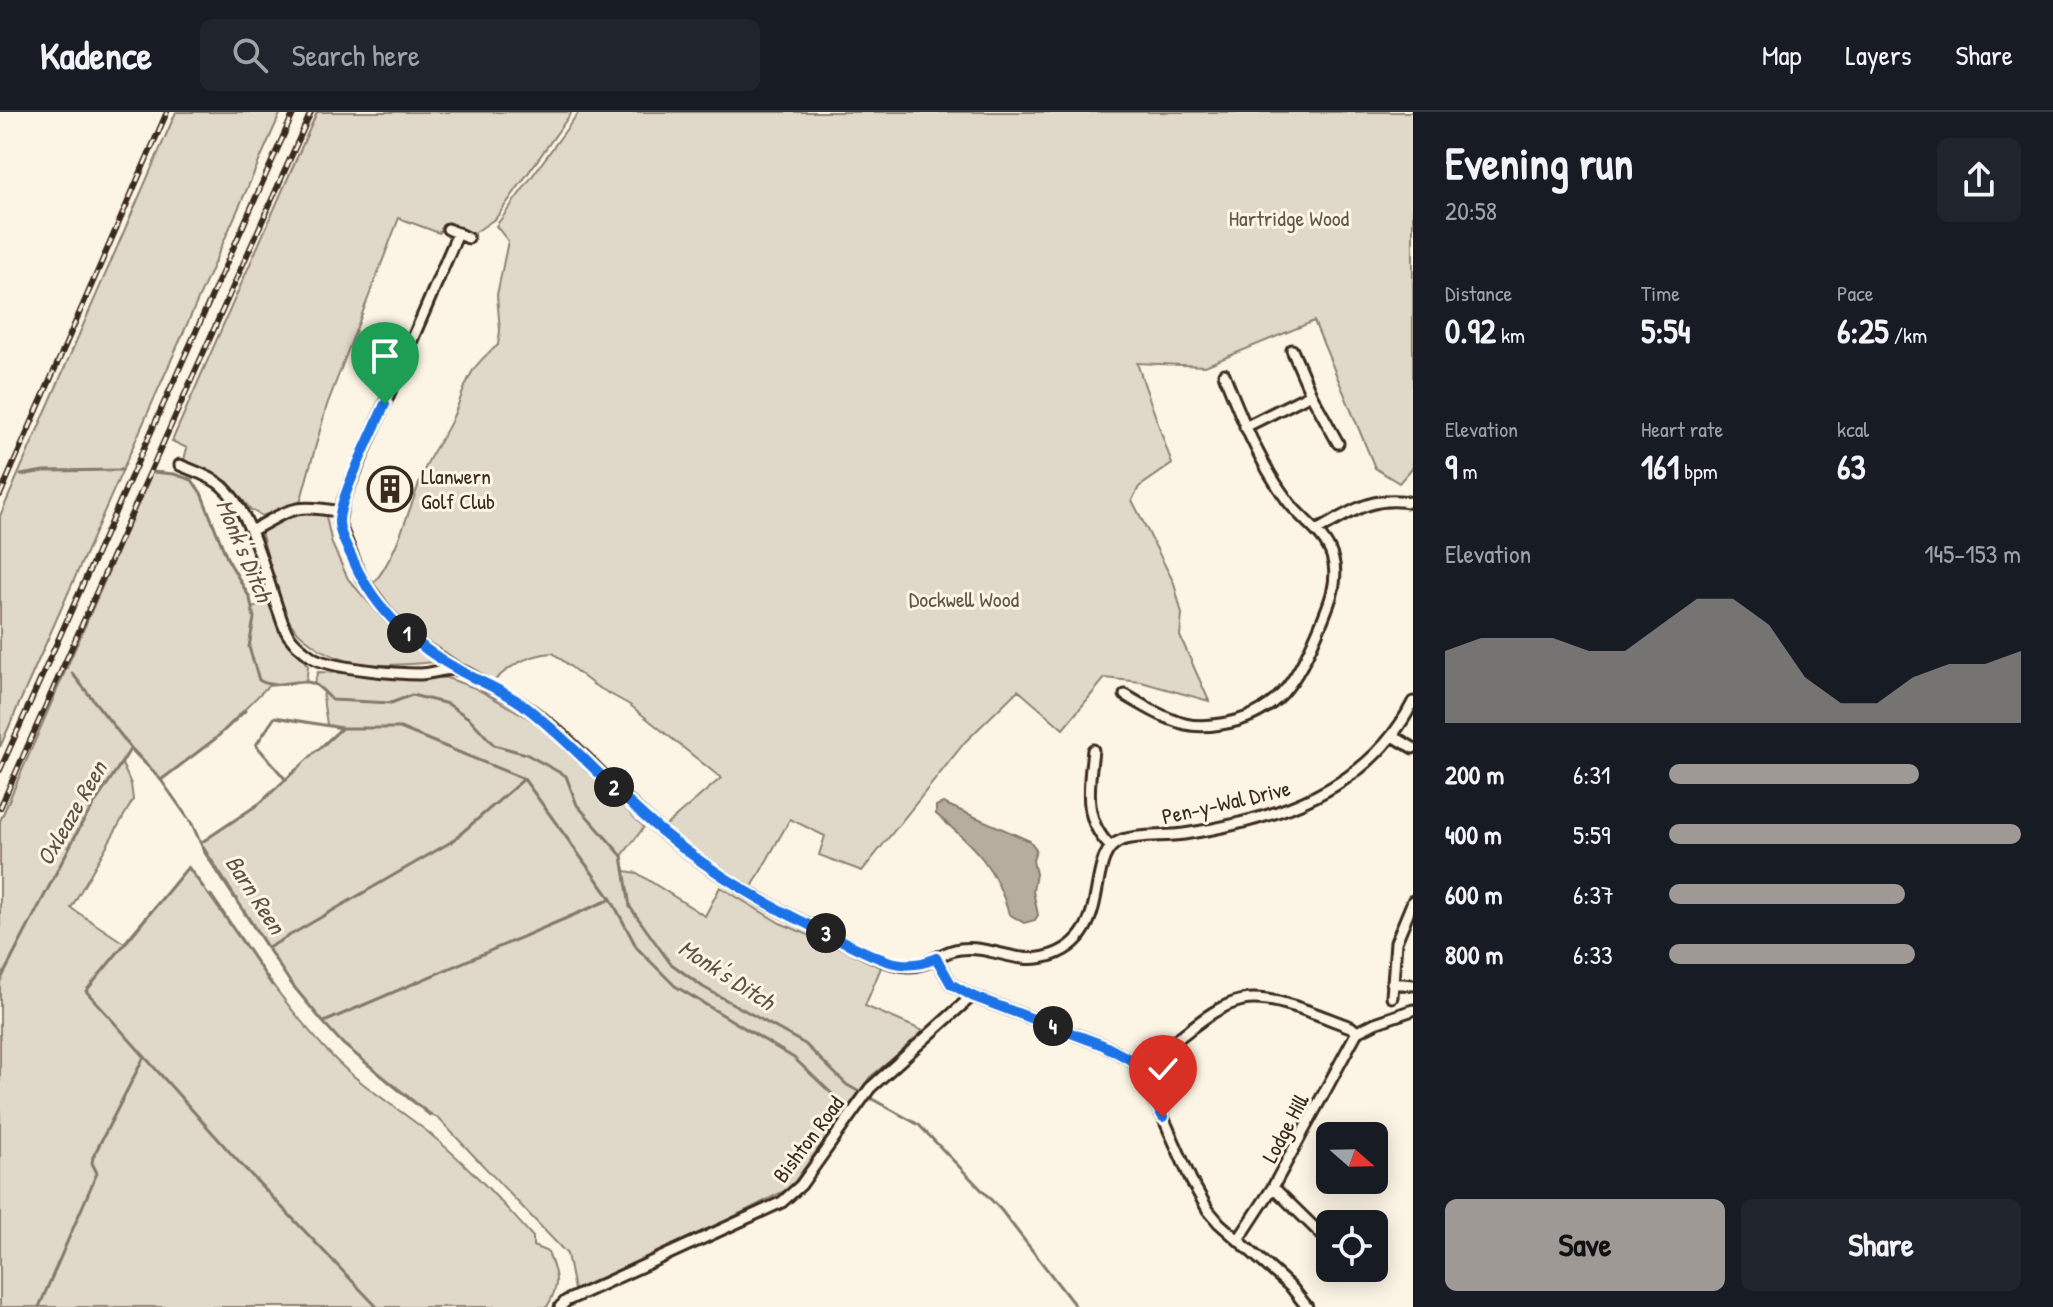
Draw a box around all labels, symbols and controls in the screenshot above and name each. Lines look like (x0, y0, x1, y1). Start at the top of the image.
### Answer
search box (200, 19, 760, 91)
text: Kadence (40, 29, 152, 81)
icon: search (228, 33, 272, 77)
text: Search here (292, 35, 420, 75)
text: Map (1762, 36, 1802, 74)
text: Layers (1846, 36, 1911, 74)
text: Share (1955, 36, 2013, 74)
text: Evening run (1445, 133, 1633, 193)
button: share (1937, 138, 2021, 222)
text: 20:58 (1445, 193, 1497, 228)
park label: Hartridge Wood (1229, 203, 1350, 233)
text: Distance (1445, 278, 1512, 308)
text: Time (1641, 278, 1680, 308)
text: Pace (1837, 278, 1874, 308)
text: 0.92 (1445, 308, 1496, 354)
text: 5:54 (1641, 308, 1690, 354)
text: 6:25 (1837, 308, 1889, 354)
text: km (1496, 320, 1525, 350)
text: /km (1889, 320, 1927, 350)
pin (351, 322, 419, 404)
icon: arrive (363, 334, 407, 378)
text: Elevation (1445, 414, 1518, 444)
text: Heart rate (1641, 414, 1723, 444)
text: kcal (1837, 414, 1869, 444)
text: 9 (1445, 444, 1457, 490)
text: 161 (1641, 444, 1679, 490)
text: 63 (1837, 444, 1866, 490)
text: m (1457, 456, 1478, 486)
text: bpm (1679, 456, 1718, 486)
place label: Llanwern Golf Club (421, 461, 495, 516)
building icon: Llanwern Golf Club (366, 465, 414, 513)
water label: Monk's Ditch (209, 494, 282, 608)
text: Elevation (1445, 536, 1531, 571)
text: 145–153 m (1924, 536, 2021, 571)
park label: Dockwell Wood (909, 584, 1020, 614)
pin: 1 (387, 613, 427, 653)
text: 1 (403, 618, 411, 648)
water label: Oxleaze Reen (28, 753, 115, 871)
text: 200 m (1445, 757, 1504, 792)
text: 6:31 (1573, 757, 1611, 792)
pin: 2 (594, 767, 634, 807)
text: 2 (609, 772, 619, 802)
street label: Pen-y-Wal Drive (1159, 773, 1293, 831)
text: 400 m (1445, 817, 1502, 852)
text: 5:59 (1573, 817, 1611, 852)
water label: Barn Reen (219, 848, 295, 941)
text: 600 m (1445, 877, 1502, 912)
text: 6:37 (1573, 877, 1614, 912)
pin: 3 (806, 913, 846, 953)
text: 3 (821, 918, 831, 948)
water label: Monk's Ditch (673, 931, 783, 1018)
text: 800 m (1445, 937, 1503, 972)
text: 6:33 (1573, 937, 1613, 972)
pin: 4 (1033, 1006, 1073, 1046)
text: 4 (1049, 1011, 1057, 1041)
pin (1129, 1035, 1197, 1117)
icon: check (1141, 1047, 1185, 1091)
street label: Lodge Hill (1254, 1088, 1316, 1168)
street label: Bishton Road (766, 1089, 851, 1188)
north arrow (1316, 1122, 1388, 1194)
map controls (1316, 1122, 1388, 1282)
button: Save (1445, 1199, 1725, 1291)
button: Share (1741, 1199, 2021, 1291)
button: locate (1316, 1210, 1388, 1282)

